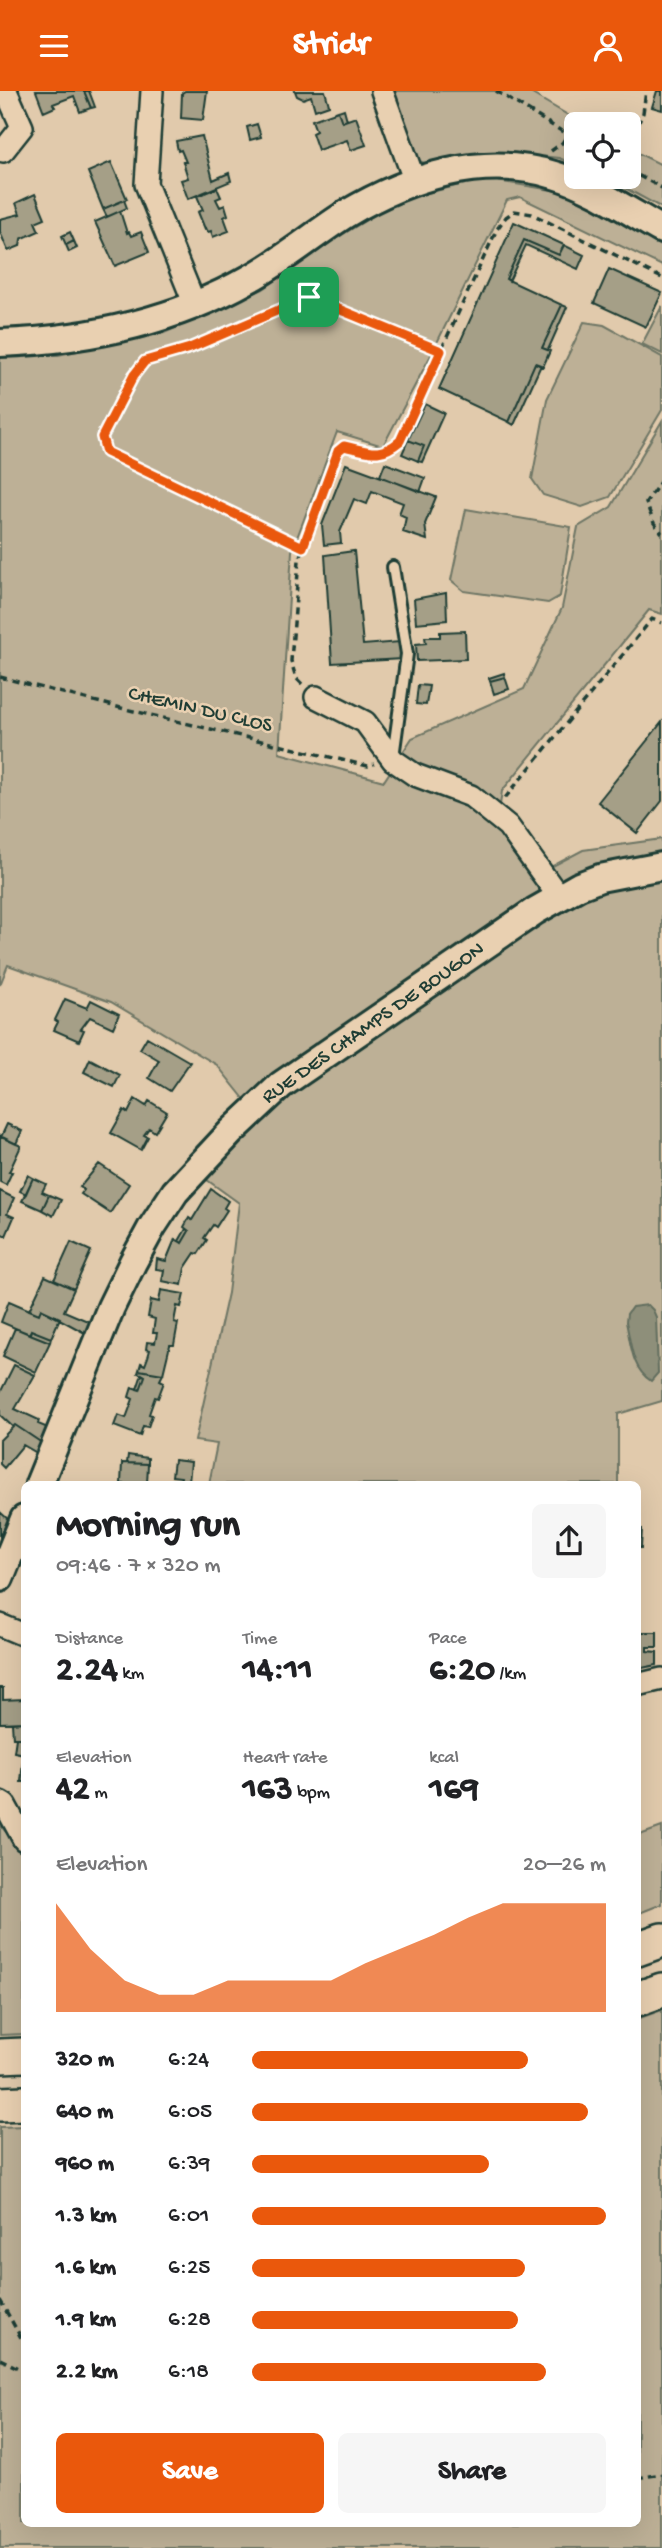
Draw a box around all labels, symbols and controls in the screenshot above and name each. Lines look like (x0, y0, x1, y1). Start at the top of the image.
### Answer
icon: menu (35, 27, 73, 65)
text: Stridr (293, 27, 369, 65)
icon: person (589, 27, 627, 65)
map controls (564, 112, 641, 189)
button: locate (564, 112, 641, 189)
pin (279, 267, 339, 327)
icon: arrive (290, 278, 328, 316)
street label: CHEMIN DU CLOS (126, 682, 275, 740)
street label: RUE DES CHAMPS DE BOUGON (258, 937, 490, 1111)
button: share (532, 1504, 606, 1578)
text: Morning run (56, 1505, 240, 1549)
text: 09:46 · 7 × 320 m (56, 1553, 220, 1580)
text: Distance (56, 1628, 123, 1651)
text: Time (243, 1628, 277, 1651)
text: Pace (429, 1628, 467, 1651)
text: 2.24 (56, 1651, 118, 1692)
text: 14:11 (243, 1651, 313, 1692)
text: 6:20 (429, 1651, 495, 1692)
text: km (118, 1663, 144, 1686)
text: /km (495, 1663, 526, 1686)
text: Elevation (56, 1747, 132, 1770)
text: Heart rate (243, 1747, 328, 1770)
text: kcal (429, 1747, 459, 1770)
text: 42 (56, 1770, 90, 1811)
text: 163 (243, 1770, 293, 1811)
text: 169 (429, 1770, 479, 1811)
text: m (90, 1782, 108, 1805)
text: bpm (293, 1782, 330, 1805)
text: Elevation (56, 1852, 147, 1879)
text: 20–26 m (523, 1852, 606, 1879)
text: 320 m (56, 2047, 114, 2074)
text: 6:24 (168, 2047, 209, 2074)
text: 640 m (56, 2099, 113, 2126)
text: 6:05 (168, 2099, 212, 2126)
text: 960 m (56, 2151, 114, 2178)
text: 6:39 (168, 2151, 210, 2178)
text: 1.3 km (56, 2203, 116, 2230)
text: 6:01 (168, 2203, 209, 2230)
text: 1.6 km (56, 2255, 116, 2282)
text: 6:25 (168, 2255, 210, 2282)
text: 1.9 km (56, 2307, 116, 2334)
text: 6:28 (168, 2307, 211, 2334)
text: 2.2 km (56, 2359, 118, 2386)
text: 6:18 (168, 2359, 209, 2386)
button: Save (56, 2433, 324, 2513)
button: Share (338, 2433, 606, 2513)

